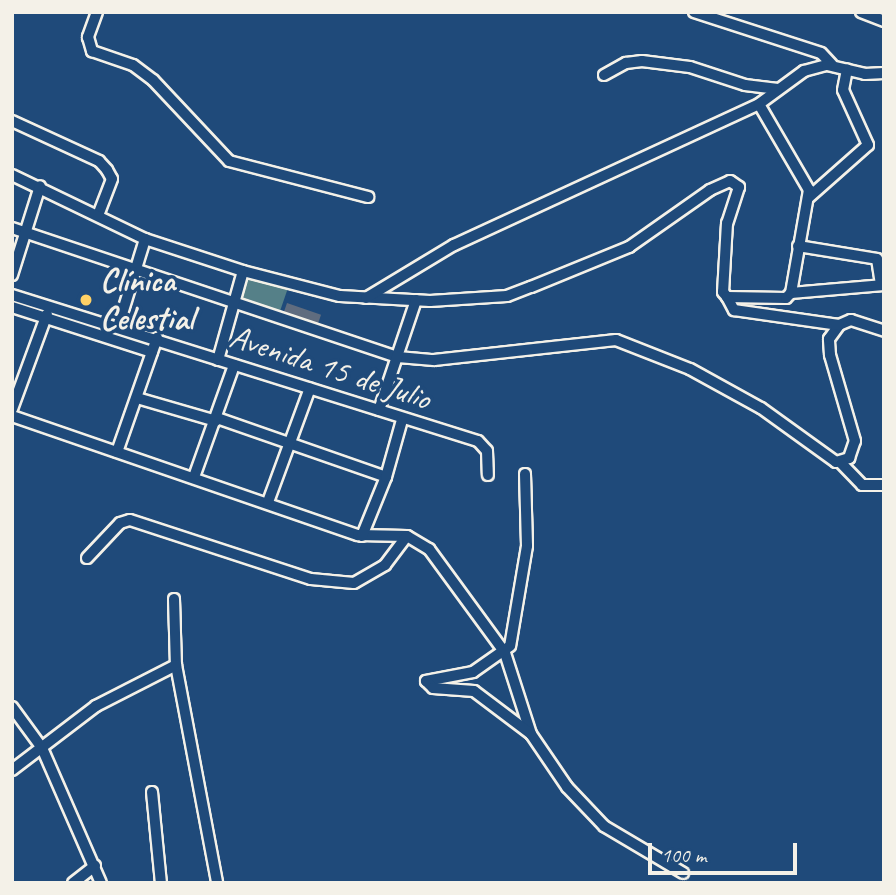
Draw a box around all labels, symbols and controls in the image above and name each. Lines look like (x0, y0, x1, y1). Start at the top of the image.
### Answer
place label: Clínica Celestial (100, 261, 194, 339)
marker: Clínica Celestial (78, 292, 94, 308)
street label: Avenida 15 de Julio (225, 317, 435, 419)
scale bar (651, 828, 800, 872)
text: 100 m (661, 842, 706, 868)

